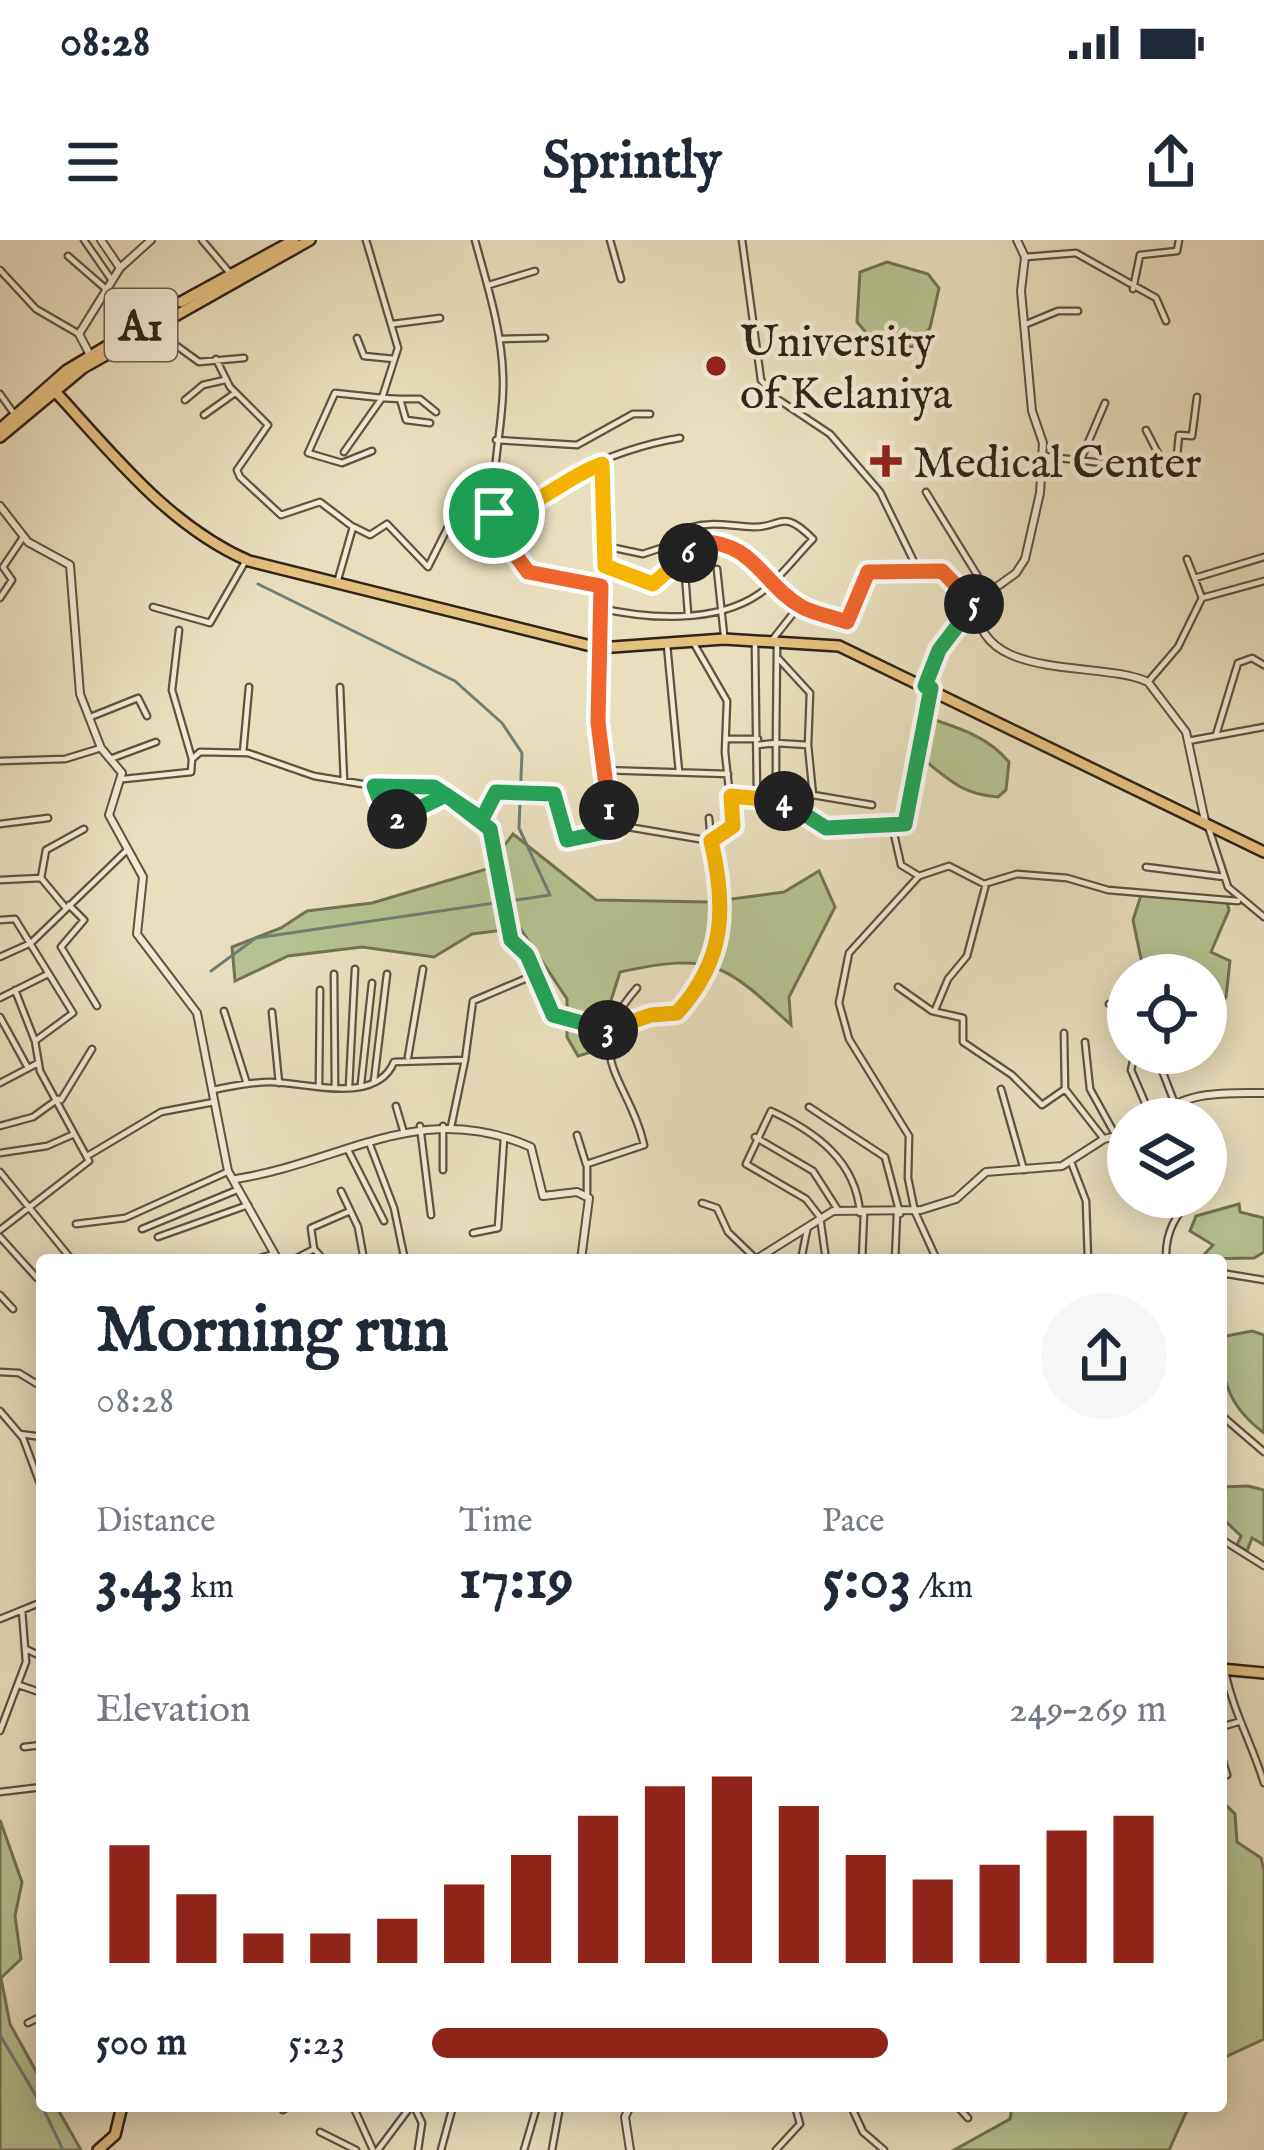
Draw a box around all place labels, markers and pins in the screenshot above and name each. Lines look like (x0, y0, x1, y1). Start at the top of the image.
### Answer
place label: University of Kelaniya (740, 315, 953, 424)
marker: University of Kelaniya (703, 353, 729, 379)
place label: Medical Center (913, 436, 1202, 493)
marker: Medical Center (870, 445, 902, 477)
pin (443, 462, 545, 564)
pin: 6 (658, 523, 718, 583)
pin: 5 (944, 574, 1004, 634)
pin: 4 (754, 771, 814, 831)
pin: 1 (579, 780, 639, 840)
pin: 2 (367, 789, 427, 849)
pin: 3 (578, 1000, 638, 1060)

